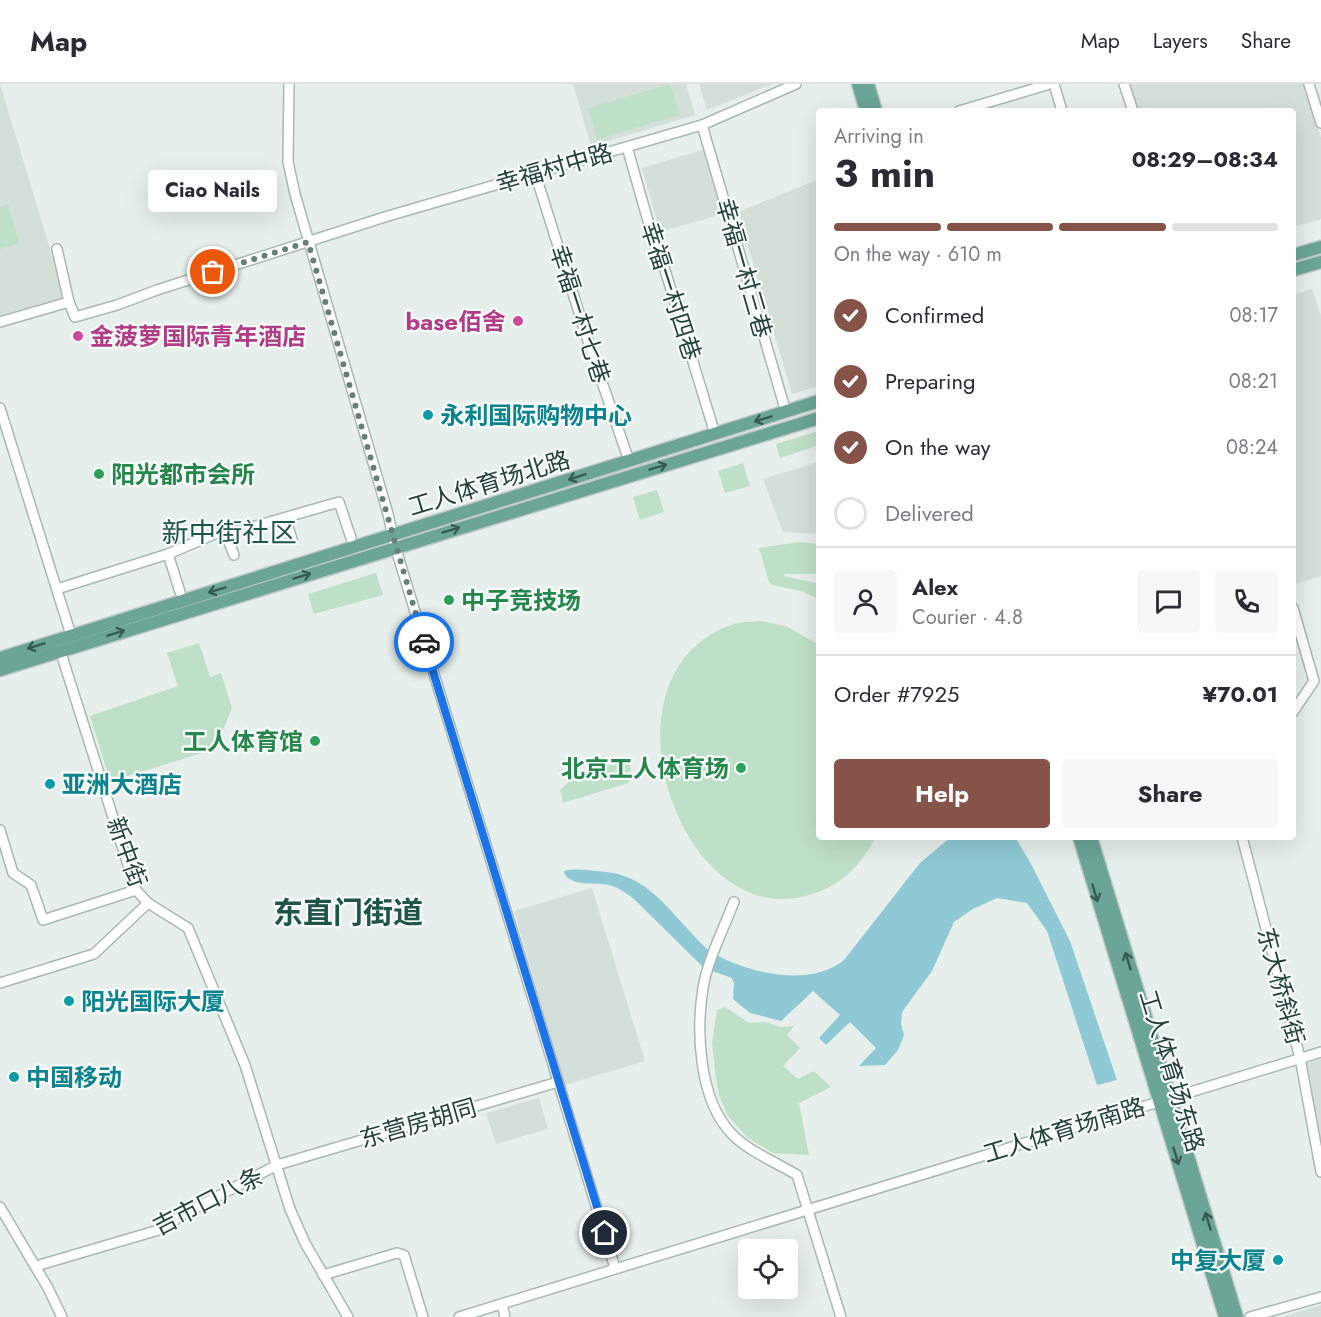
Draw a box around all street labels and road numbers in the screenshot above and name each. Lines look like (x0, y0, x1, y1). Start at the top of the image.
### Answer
street label: 幸福村中路 (492, 135, 616, 201)
street label: 幸福一村三巷 (707, 194, 781, 342)
street label: 幸福一村四巷 (632, 217, 710, 365)
street label: 幸福一村七巷 (541, 240, 619, 388)
street label: 工人体育场北路 (404, 442, 574, 524)
street label: 新中街 (98, 812, 156, 892)
street label: 东大桥斜街 (1249, 924, 1313, 1048)
street label: 工人体育场东路 (1131, 986, 1213, 1156)
street label: 工人体育场南路 (979, 1089, 1149, 1171)
street label: 东营房胡同 (356, 1090, 480, 1156)
street label: 吉市口八条 (147, 1158, 269, 1244)

